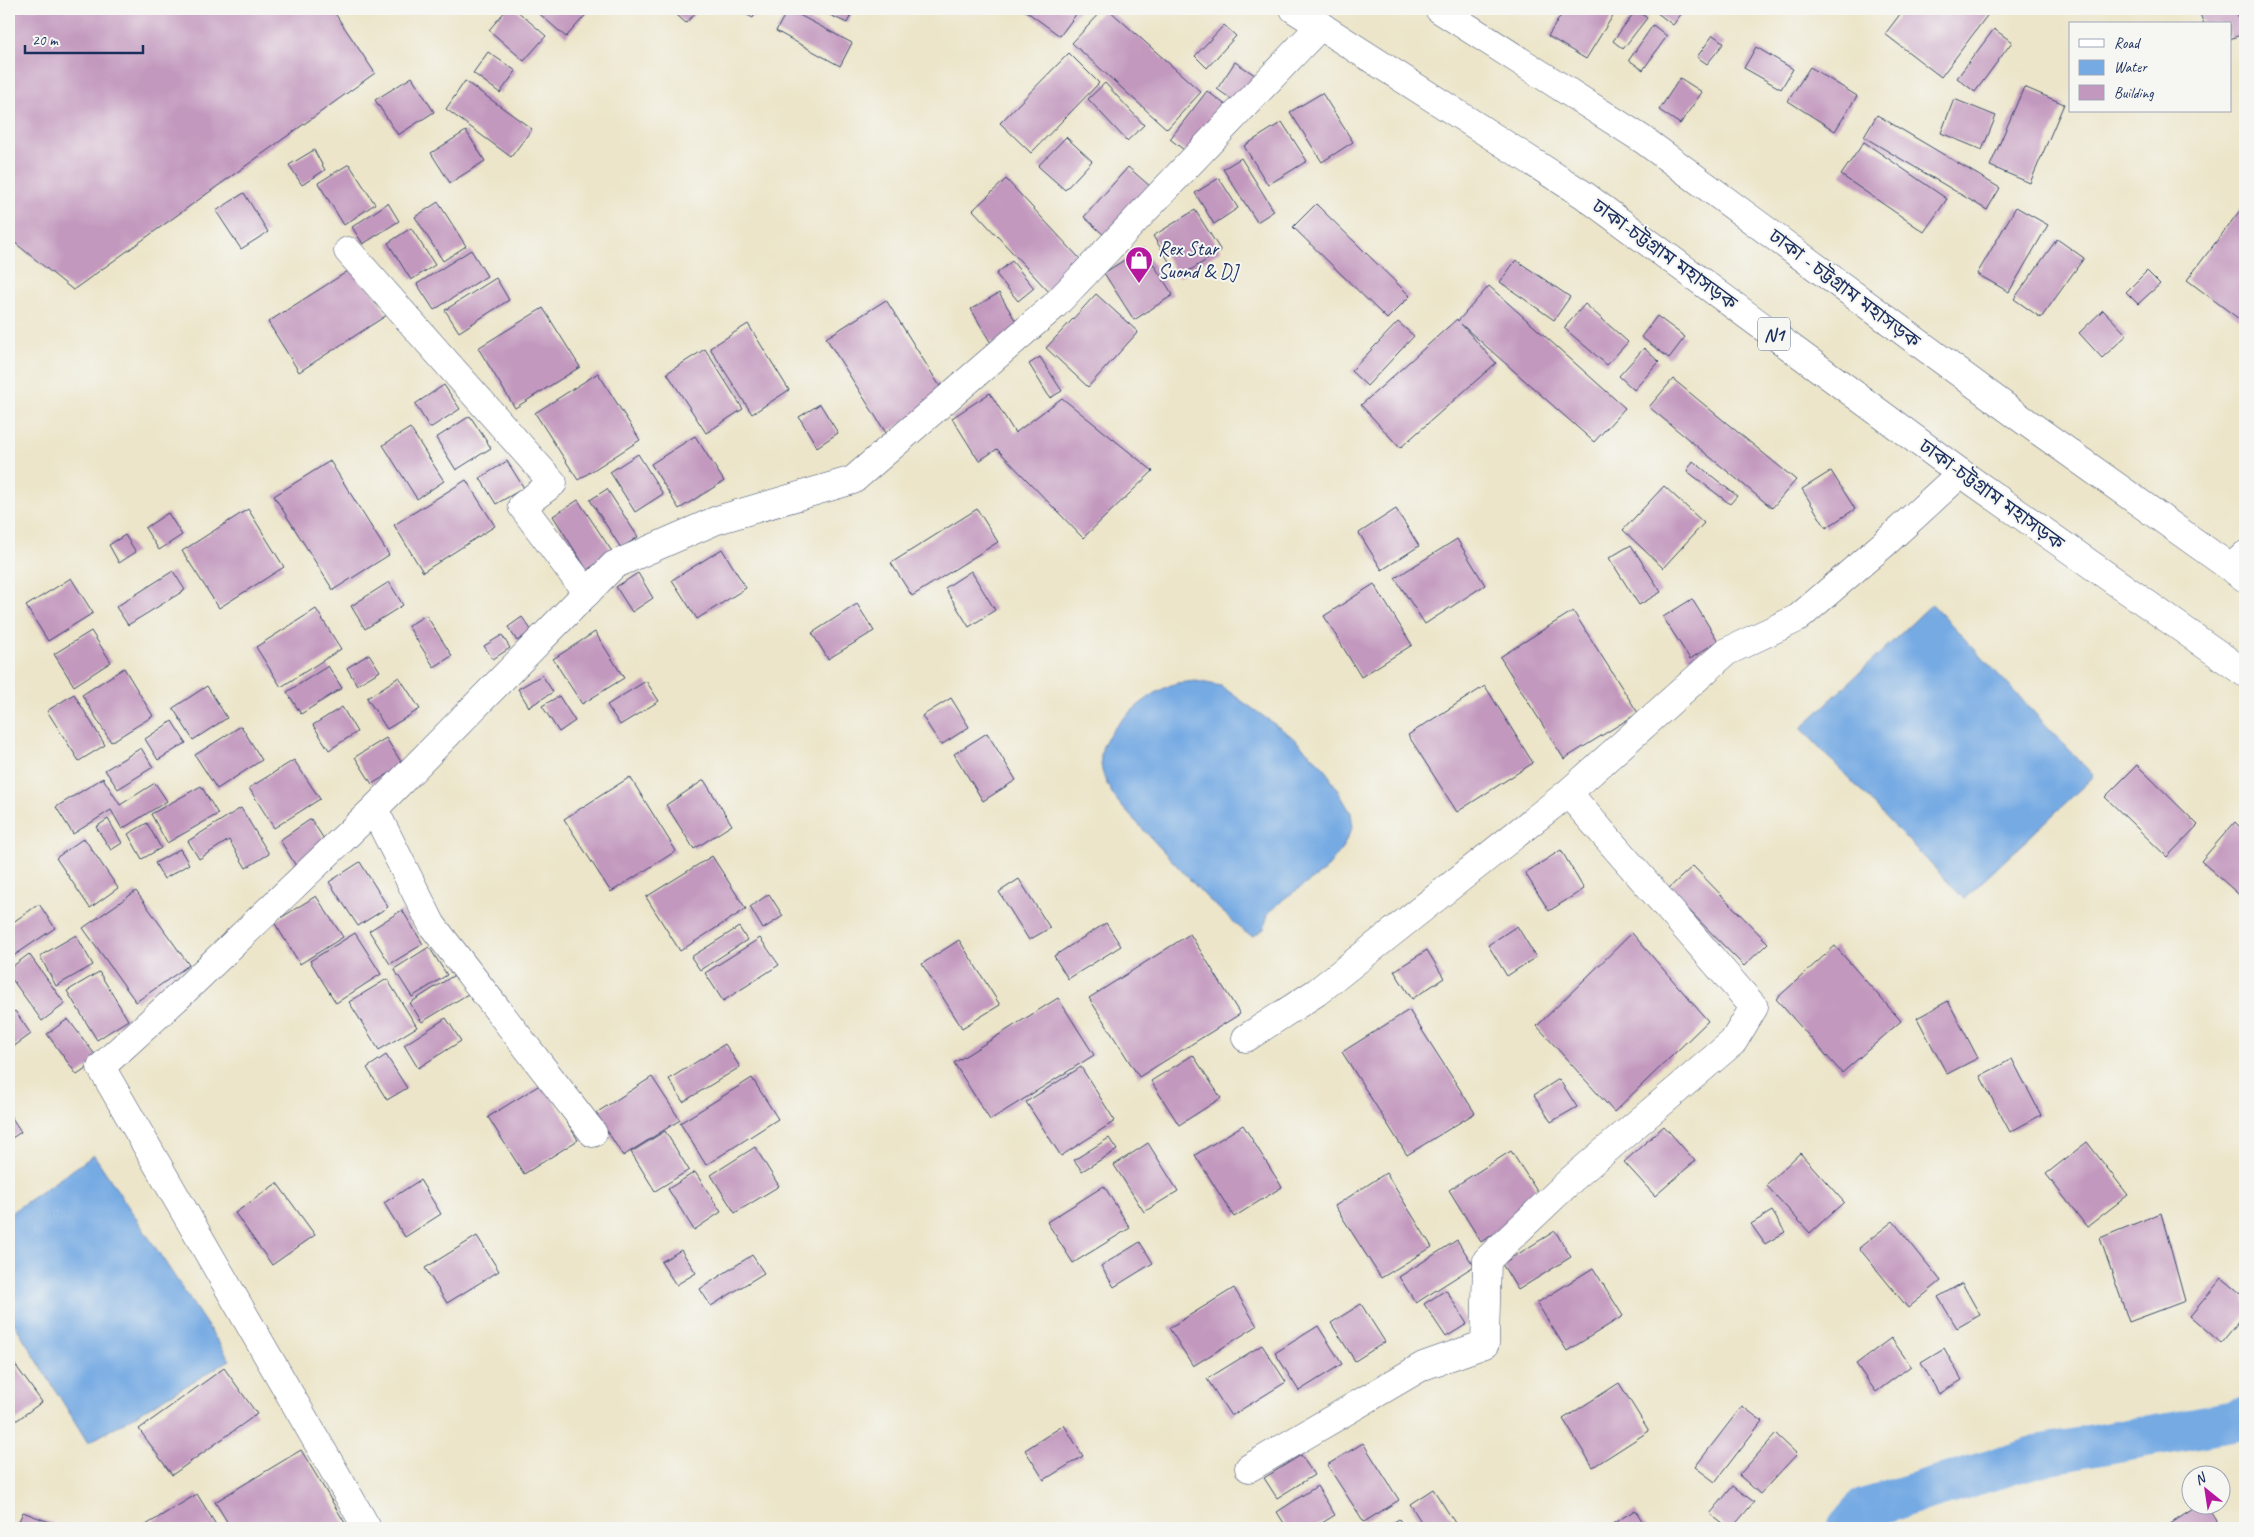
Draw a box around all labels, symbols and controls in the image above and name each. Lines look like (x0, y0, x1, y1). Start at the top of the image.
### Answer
scale bar (25, 22, 142, 54)
legend (2069, 22, 2232, 112)
text: 20 m (32, 31, 59, 50)
text: Road (2114, 34, 2141, 53)
text: Water (2114, 58, 2148, 77)
text: Building (2114, 84, 2154, 103)
street label: ঢাকা-চট্টগ্রাম মহাসড়ক (1586, 193, 1743, 316)
street label: ঢাকা - চট্টগ্রাম মহাসড়ক (1763, 223, 1926, 354)
place label: Rex Star Suond & DJ (1158, 236, 1240, 284)
shop icon: Rex Star Suond & DJ (1124, 245, 1154, 284)
road number: N1 (1758, 318, 1790, 350)
street label: ঢাকা-চট্টগ্রাম মহাসড়ক (1913, 433, 2070, 556)
north arrow (2182, 1464, 2232, 1514)
text: N (2192, 1468, 2210, 1489)

